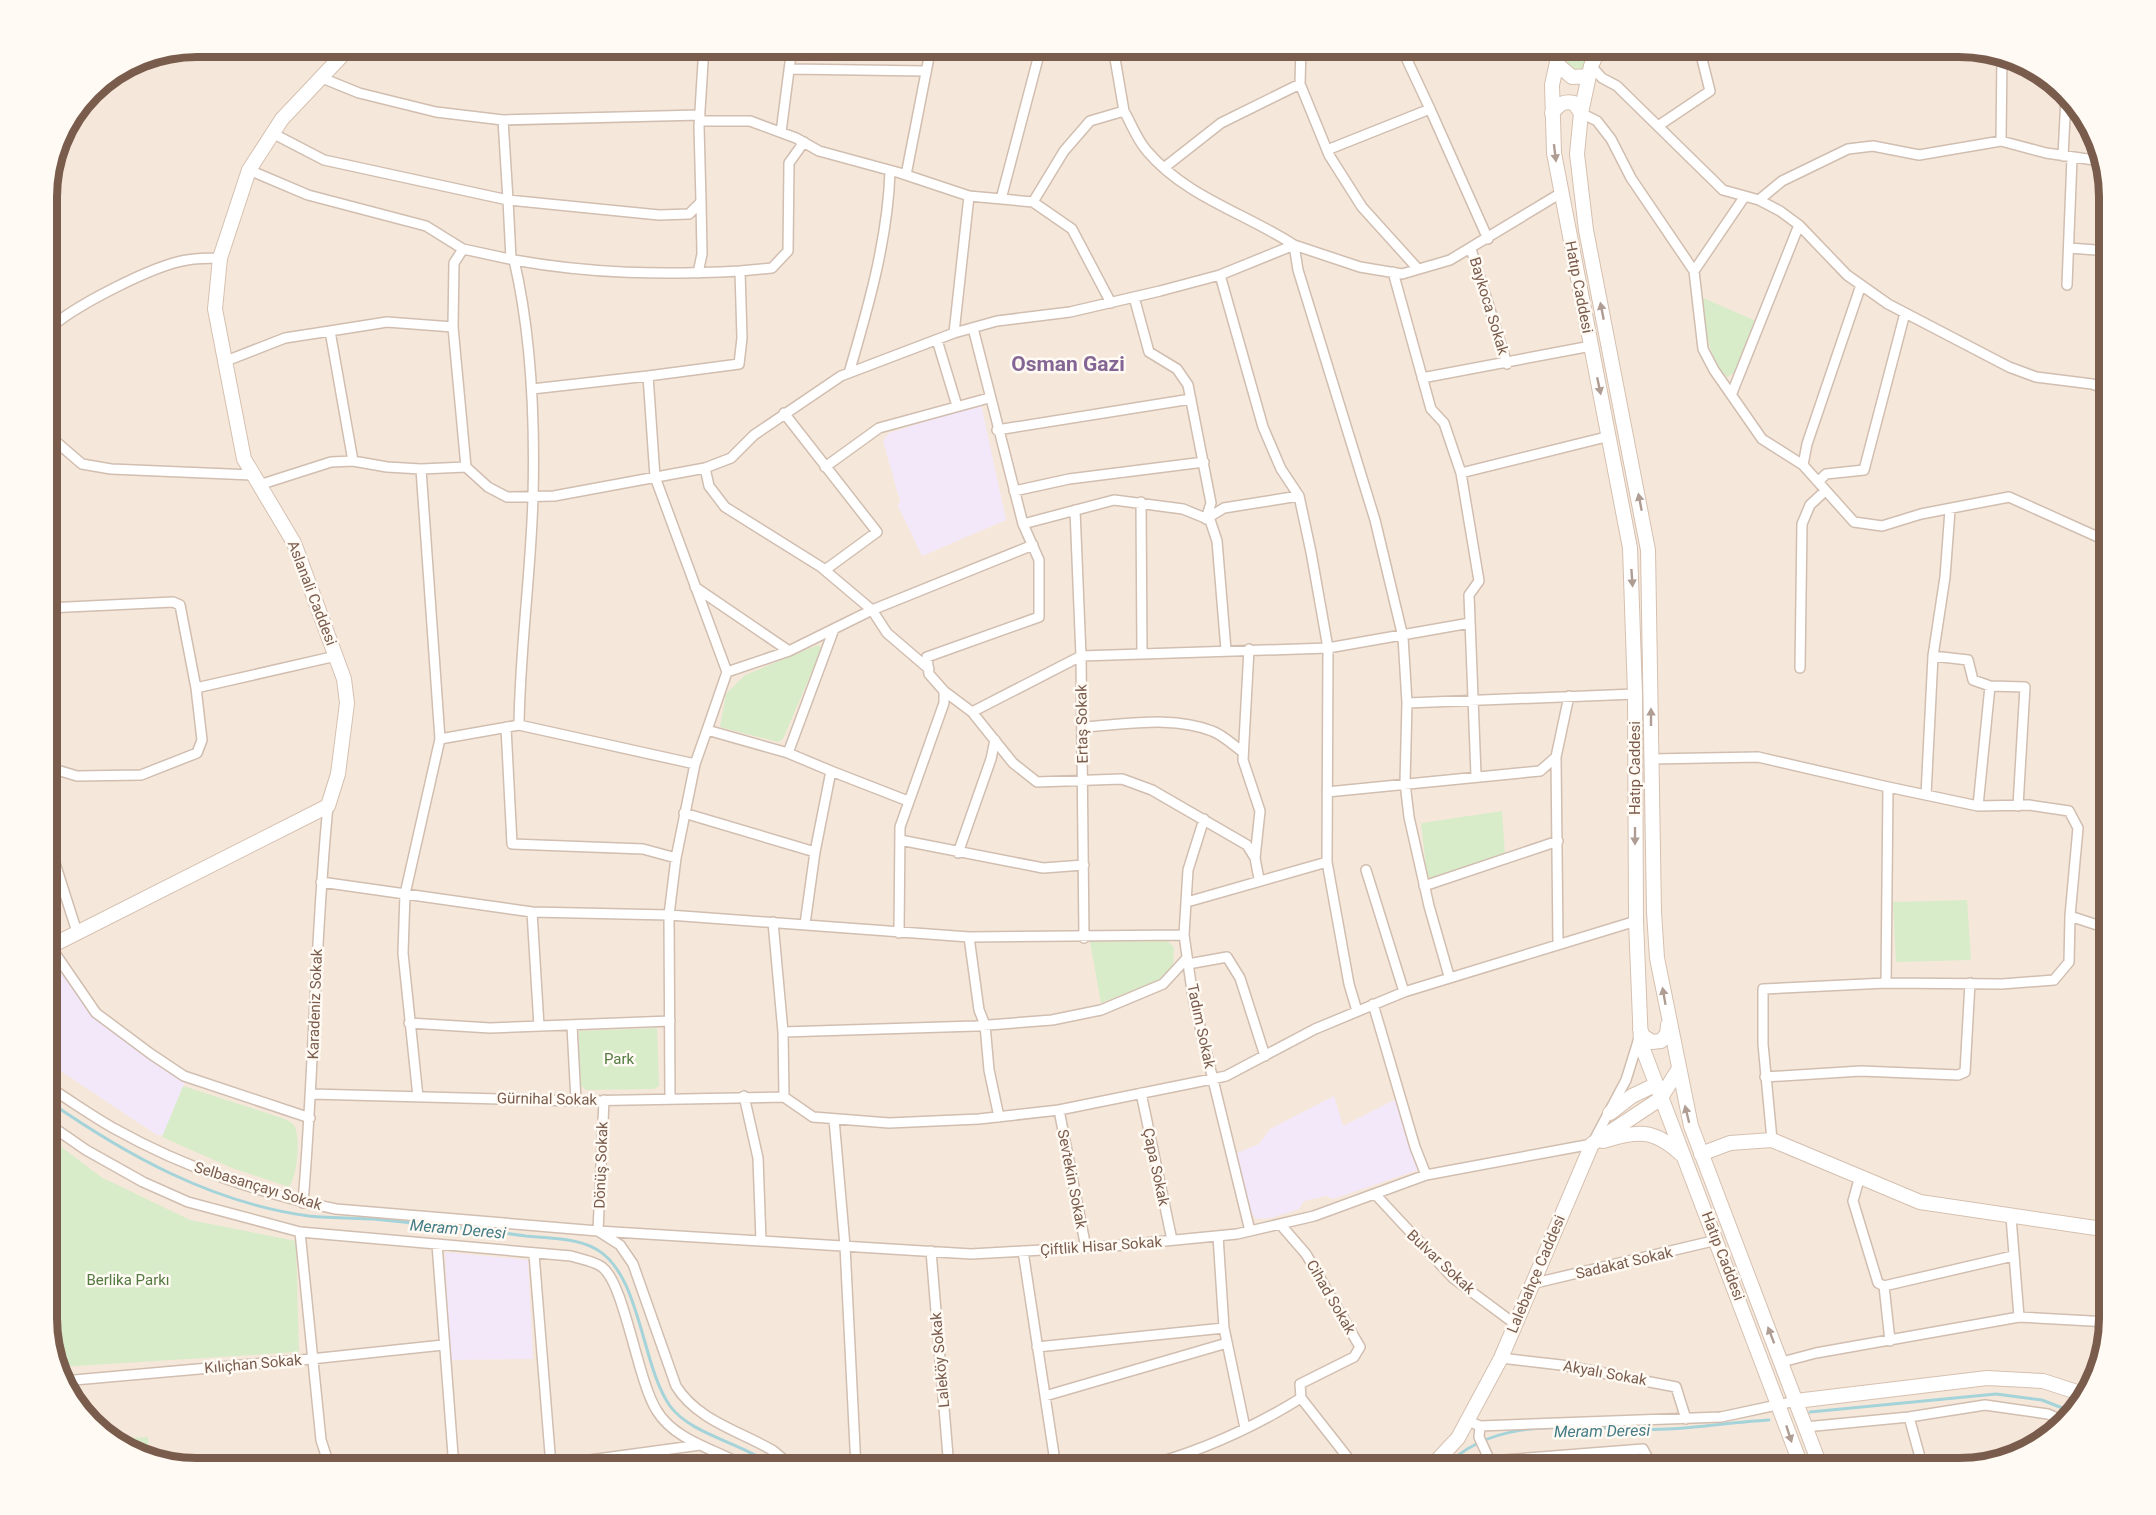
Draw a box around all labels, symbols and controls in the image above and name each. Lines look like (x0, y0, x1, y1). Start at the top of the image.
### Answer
one-way arrow (1550, 143, 1560, 162)
street label: Hatıp Caddesi (1561, 239, 1597, 335)
street label: Baykoca Sokak (1466, 255, 1513, 357)
one-way arrow (1597, 301, 1607, 320)
district label: Osman Gazi (1011, 352, 1125, 376)
one-way arrow (1595, 376, 1604, 395)
one-way arrow (1635, 492, 1644, 511)
street label: Aslanali Caddesi (284, 538, 340, 648)
one-way arrow (1627, 568, 1637, 587)
street label: Ertaş Sokak (1072, 684, 1092, 764)
one-way arrow (1646, 708, 1656, 727)
street label: Hatıp Caddesi (1626, 721, 1644, 815)
one-way arrow (1630, 826, 1640, 845)
street label: Karadeniz Sokak (304, 948, 326, 1060)
street label: Tadım Sokak (1183, 982, 1219, 1070)
one-way arrow (1659, 986, 1668, 1005)
park label: Park (604, 1050, 635, 1068)
street label: Gürnihal Sokak (497, 1089, 598, 1109)
one-way arrow (1682, 1104, 1692, 1123)
street label: Dönüş Sokak (590, 1121, 612, 1209)
street label: Çapa Sokak (1139, 1126, 1173, 1208)
street label: Sevtekin Sokak (1054, 1128, 1091, 1231)
street label: Selbasançayı Sokak (192, 1158, 324, 1214)
street label: Hatıp Caddesi (1698, 1209, 1748, 1303)
street label: Lalebahçe Caddesi (1503, 1212, 1569, 1336)
water label: Meram Deresi (409, 1215, 507, 1243)
street label: Bulvar Sokak (1403, 1226, 1479, 1298)
street label: Çiftlik Hisar Sokak (1040, 1233, 1163, 1259)
street label: Sadakat Sokak (1574, 1243, 1675, 1283)
street label: Cihad Sokak (1302, 1257, 1360, 1338)
park label: Berlika Parkı (86, 1271, 170, 1289)
street label: Laleköy Sokak (927, 1311, 953, 1408)
one-way arrow (1766, 1326, 1775, 1344)
street label: Kılıçhan Sokak (204, 1351, 303, 1377)
street label: Akyalı Sokak (1562, 1357, 1649, 1389)
water label: Meram Deresi (1554, 1421, 1651, 1441)
one-way arrow (1785, 1425, 1794, 1443)

